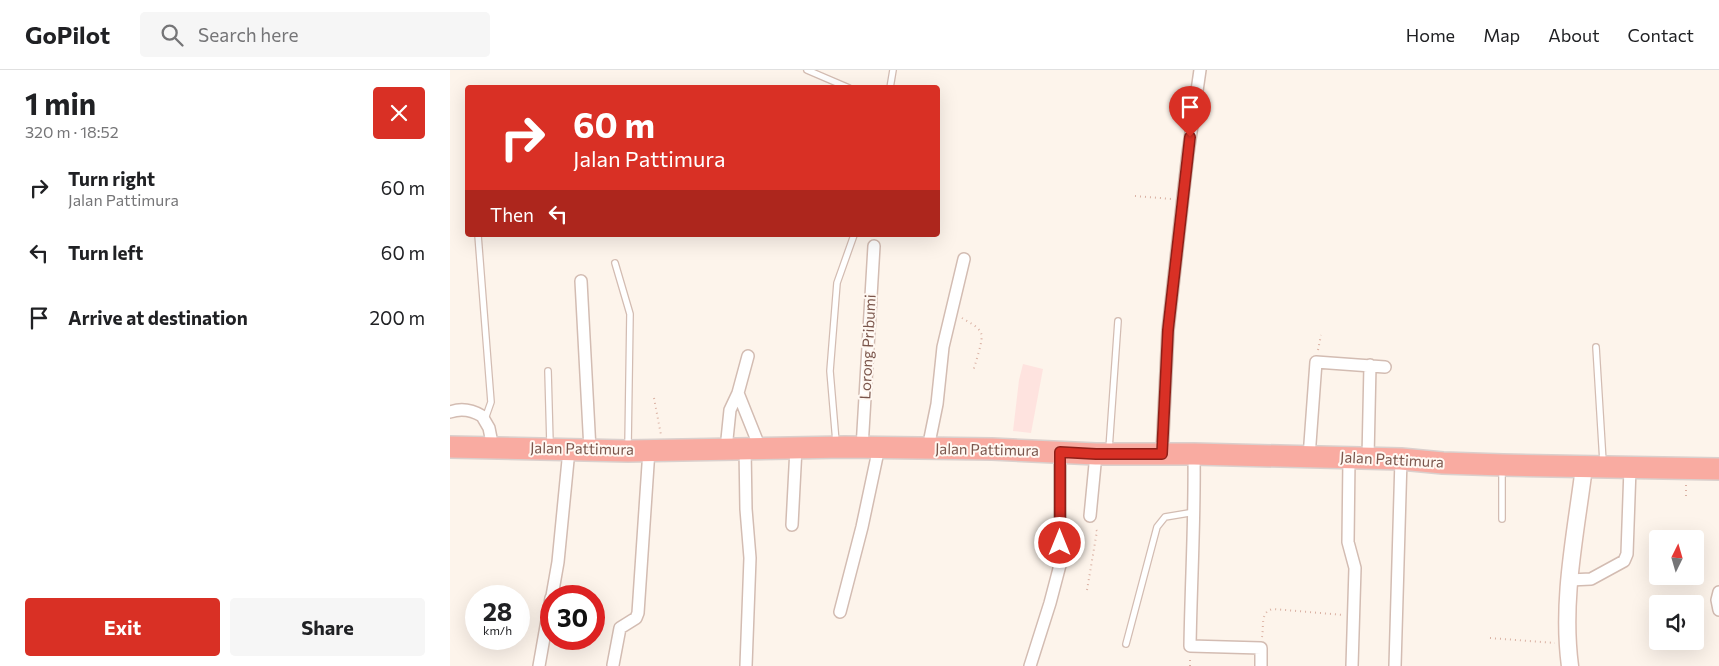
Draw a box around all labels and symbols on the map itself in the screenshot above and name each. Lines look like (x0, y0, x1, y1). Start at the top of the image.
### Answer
pin (1169, 86, 1211, 137)
street label: Lorong Pribumi (855, 294, 879, 400)
street label: Jalan Pattimura (530, 438, 634, 458)
street label: Jalan Pattimura (935, 439, 1039, 459)
street label: Jalan Pattimura (1340, 447, 1444, 471)
position arrow (1033, 516, 1085, 568)
north arrow (1649, 530, 1704, 585)
speed limit sign: 30 (540, 585, 605, 650)

